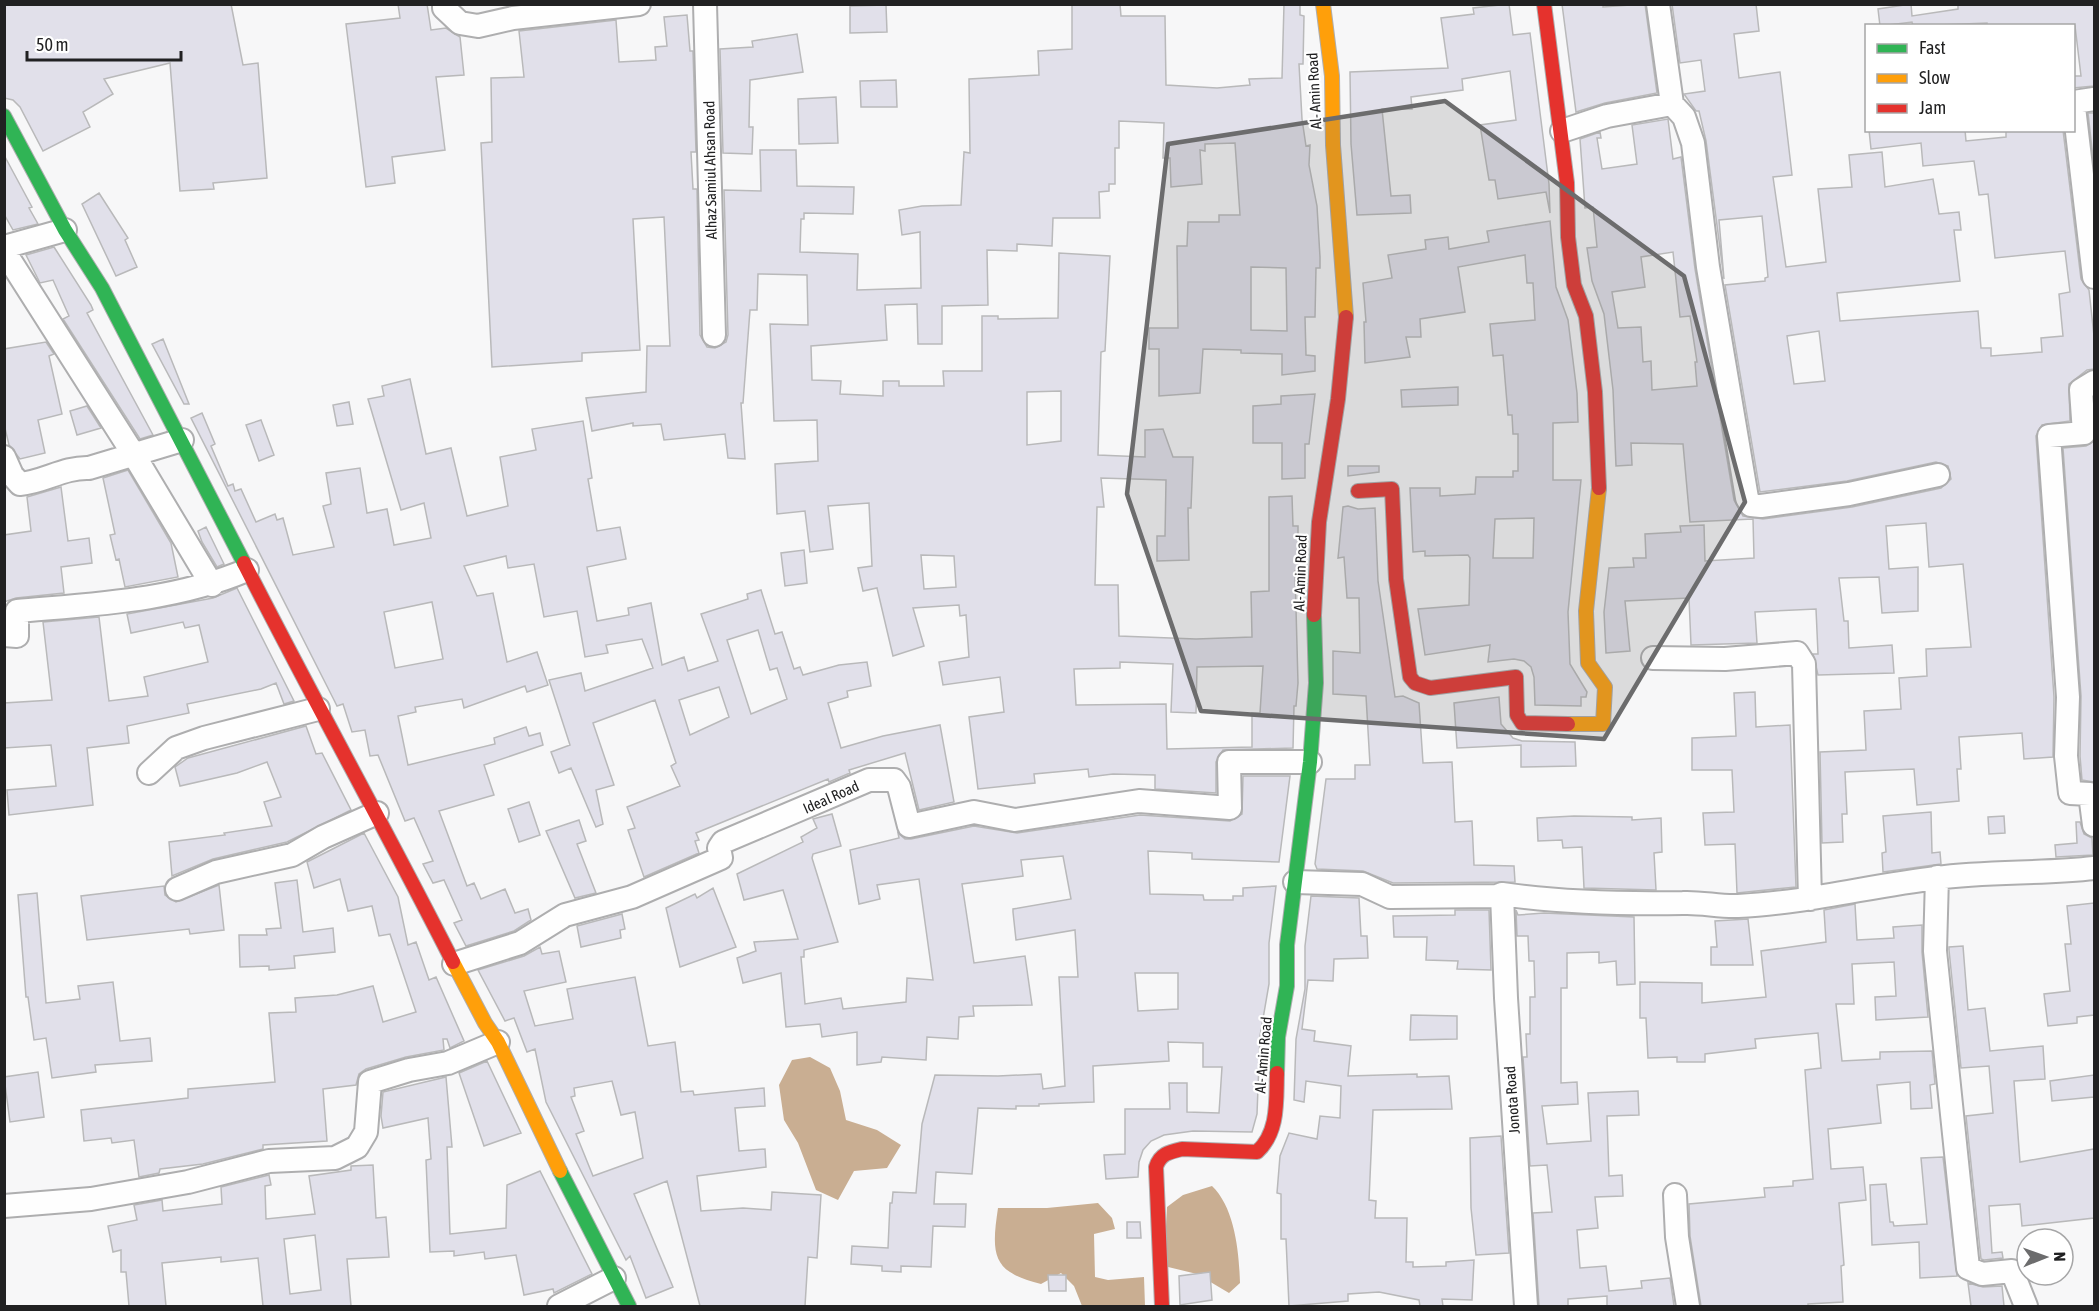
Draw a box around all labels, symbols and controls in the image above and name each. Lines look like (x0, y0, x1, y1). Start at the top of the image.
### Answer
scale bar (27, 24, 182, 62)
legend (1865, 24, 2075, 132)
text: 50 m (36, 34, 68, 55)
text: Fast (1919, 37, 1946, 58)
street label: Al- Amin Road (1304, 52, 1324, 130)
text: Slow (1919, 67, 1950, 88)
text: Jam (1919, 97, 1946, 118)
street label: Alhaz Samiul Ahsan Road (700, 101, 720, 239)
street label: Al- Amin Road (1290, 534, 1310, 612)
street label: Ideal Road (800, 777, 862, 817)
street label: Al- Amin Road (1251, 1016, 1275, 1094)
street label: Jonota Road (1501, 1065, 1523, 1135)
north arrow (2015, 1227, 2075, 1287)
text: N (2051, 1252, 2069, 1262)

